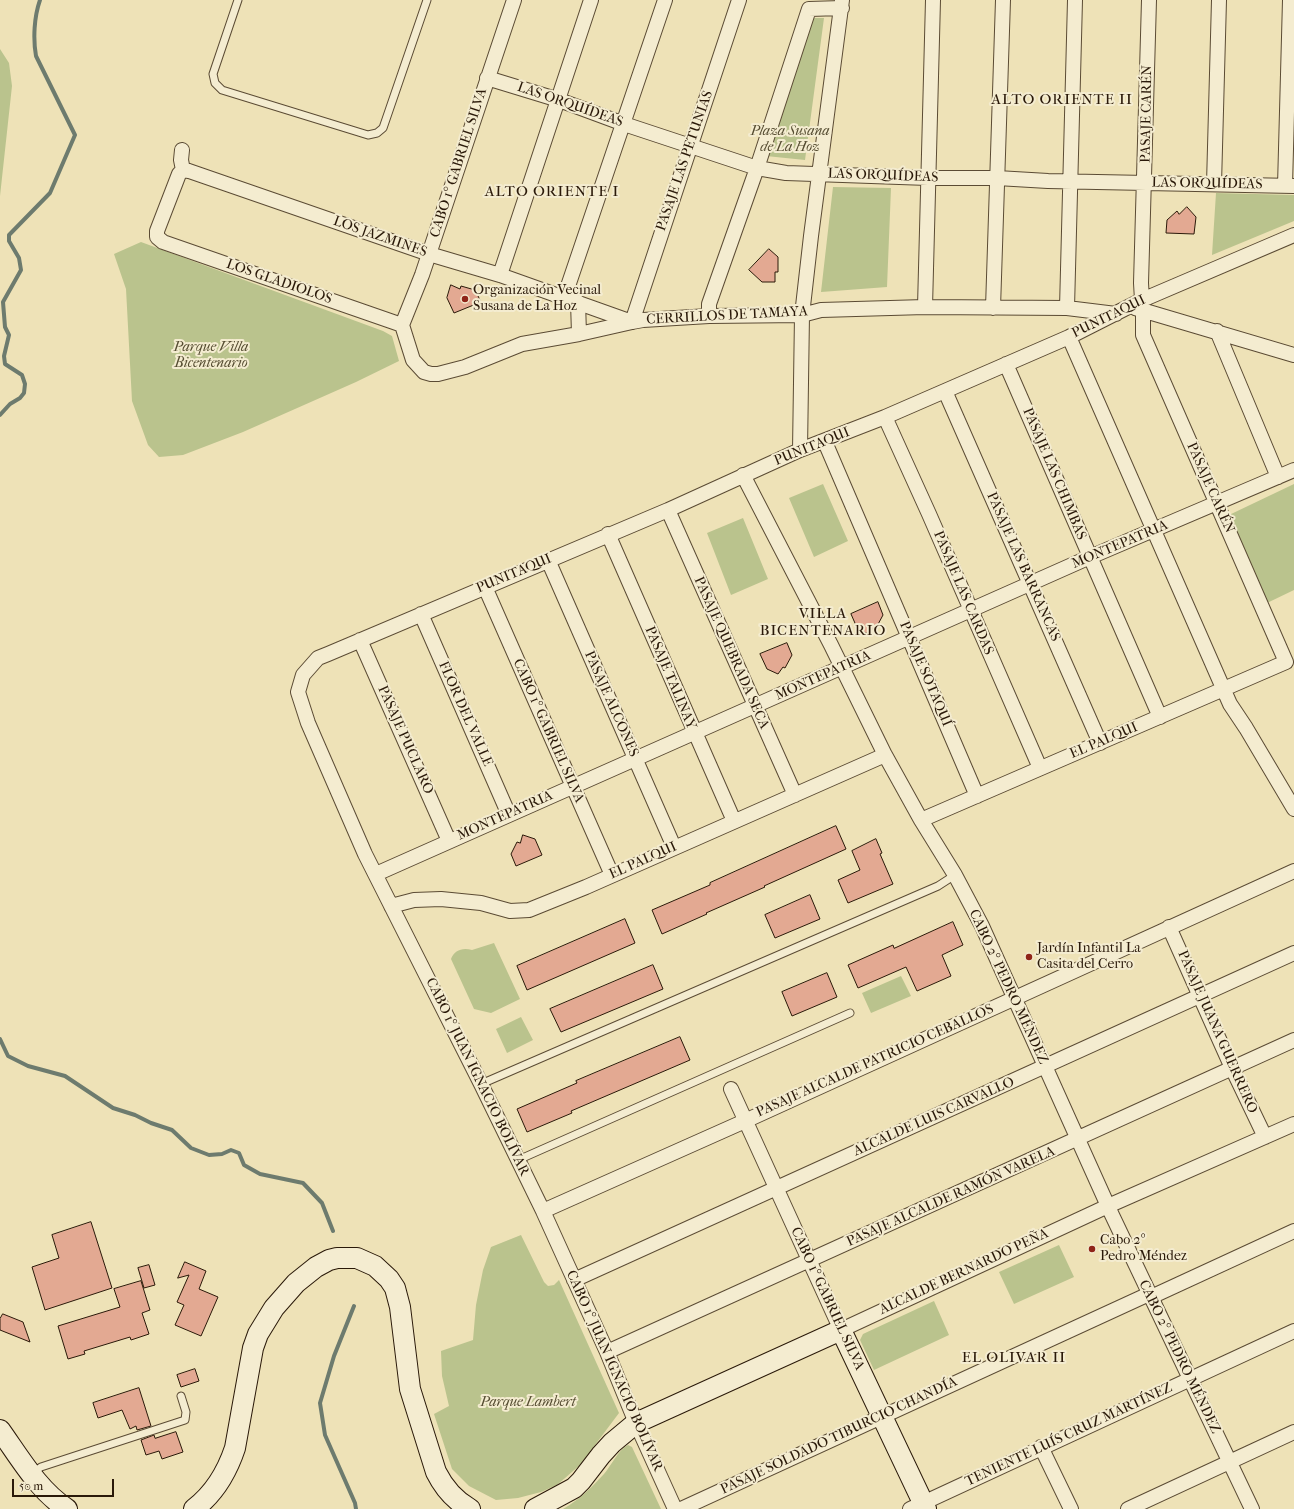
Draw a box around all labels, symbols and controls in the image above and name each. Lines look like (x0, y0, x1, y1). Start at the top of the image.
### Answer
street label: PASAJE CARÉN (1138, 65, 1156, 163)
street label: LAS ORQUÍDEAS (515, 79, 625, 131)
street label: CABO 1° GABRIEL SILVA (427, 86, 491, 240)
street label: PASAJE LAS PETUNIAS (653, 89, 717, 233)
district label: ALTO ORIENTE II (991, 91, 1133, 109)
park label: Plaza Susana de La Hoz (750, 124, 830, 156)
street label: LAS ORQUÍDEAS (827, 166, 939, 186)
street label: LAS ORQUÍDEAS (1151, 175, 1263, 193)
district label: ALTO ORIENTE I (485, 183, 619, 201)
street label: LOS JAZMINES (331, 213, 429, 261)
street label: LOS GLADIOLOS (224, 256, 334, 308)
place label: Organización Vecinal Susana de La Hoz (473, 283, 601, 316)
street label: PUNITAQUI (1069, 292, 1149, 342)
marker: Organización Vecinal Susana de La Hoz (460, 294, 470, 304)
street label: CERRILLOS DE TAMAYA (646, 303, 808, 329)
park label: Parque Villa Bicentenario (174, 340, 248, 372)
street label: PASAJE LAS CHIMBAS (1019, 405, 1089, 543)
street label: PUNITAQUI (772, 424, 852, 470)
street label: PASAJE CARÉN (1182, 440, 1238, 536)
street label: PASAJE LAS BARRANCAS (982, 490, 1064, 644)
street label: MONTEPATRIA (1069, 517, 1171, 573)
street label: PASAJE LAS CARDAS (929, 528, 997, 658)
street label: PUNITAQUI (474, 551, 554, 597)
street label: PASAJE QUEBRADA SECA (690, 574, 772, 732)
district label: VILLA BICENTENARIO (760, 605, 886, 640)
street label: PASAJE SOTAQUÍ (895, 619, 955, 729)
street label: PASAJE TALINAY (641, 624, 699, 732)
street label: MONTEPATRIA (773, 647, 873, 705)
street label: PASAJE ALCONES (580, 648, 642, 760)
street label: CABO 1° GABRIEL SILVA (509, 656, 587, 806)
street label: FLOR DEL VALLE (434, 659, 496, 769)
street label: PASAJE PUCLARO (374, 683, 436, 797)
street label: EL PALQUI (1067, 719, 1141, 763)
street label: MONTEPATRIA (455, 787, 555, 845)
street label: EL PALQUI (607, 839, 679, 883)
street label: CABO 2° PEDRO MÉNDEZ (965, 907, 1051, 1067)
place label: Jardín Infantil La Casita del Cerro (1037, 941, 1141, 974)
street label: PASAJE JUANA GUERRERO (1173, 948, 1261, 1116)
marker: Jardín Infantil La Casita del Cerro (1024, 952, 1034, 962)
street label: CABO 1° JUAN IGNACIO BOLÍVAR (422, 975, 532, 1179)
street label: PASAJE ALCALDE PATRICIO CEBALLOS (754, 1001, 996, 1121)
street label: ALCALDE LUIS CARVALLO (851, 1074, 1017, 1160)
street label: PASAJE ALCALDE RAMÓN VARELA (844, 1143, 1058, 1251)
street label: CABO 1° GABRIEL SILVA (786, 1225, 868, 1373)
street label: ALCALDE BERNARDO PEÑA (877, 1225, 1051, 1319)
place label: Cabo 2º Pedro Méndez (1100, 1233, 1187, 1266)
marker: Cabo 2º Pedro Méndez (1087, 1244, 1097, 1254)
street label: CABO 1° JUAN IGNACIO BOLÍVAR (562, 1268, 666, 1474)
street label: CABO 2° PEDRO MÉNDEZ (1134, 1277, 1224, 1437)
district label: EL OLIVAR II (962, 1349, 1066, 1367)
street label: PASAJE SOLDADO TIBURCIO CHANDÍA (718, 1374, 960, 1498)
street label: TENIENTE LUÍS CRUZ MARTÍNEZ (963, 1380, 1175, 1490)
park label: Parque Lambert (480, 1395, 576, 1411)
scale bar (14, 1471, 116, 1497)
text: 50 m (19, 1479, 43, 1493)

